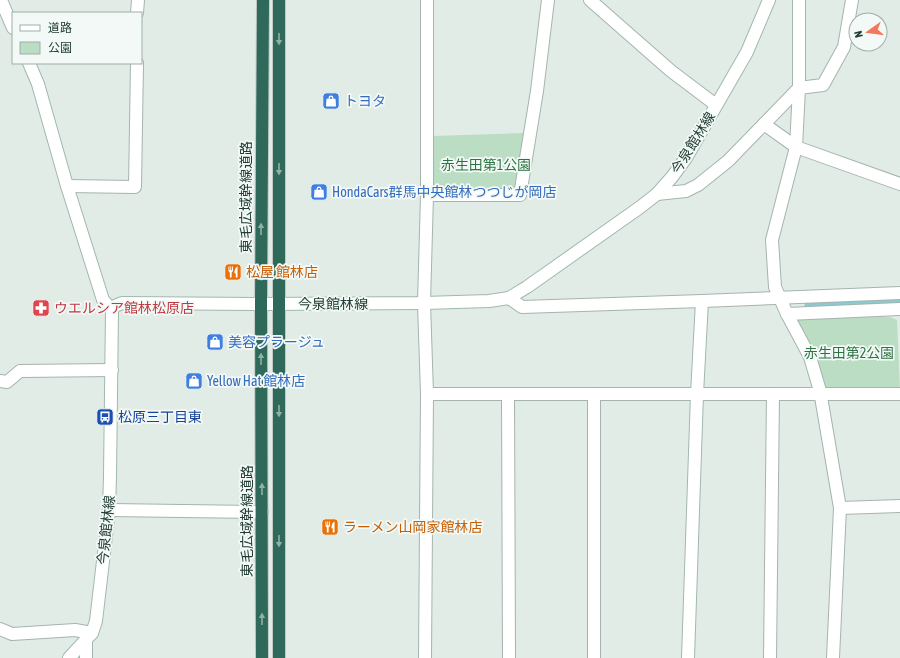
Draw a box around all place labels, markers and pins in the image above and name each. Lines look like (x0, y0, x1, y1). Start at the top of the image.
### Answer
shop icon: トヨタ (321, 91, 341, 111)
place label: トヨタ (344, 93, 386, 109)
shop icon: HondaCars群馬中央館林つつじが岡店 (309, 182, 329, 202)
place label: HondaCars群馬中央館林つつじが岡店 (332, 184, 557, 200)
restaurant icon: 松屋 館林店 (223, 262, 243, 282)
place label: 松屋 館林店 (246, 264, 318, 280)
pharmacy icon: ウエルシア館林松原店 (31, 298, 51, 318)
place label: ウエルシア館林松原店 (54, 300, 194, 316)
shop icon: 美容プラージュ (205, 332, 225, 352)
place label: 美容プラージュ (228, 334, 325, 350)
shop icon: Yellow Hat 館林店 (184, 371, 204, 391)
place label: Yellow Hat 館林店 (207, 373, 305, 389)
bus stop icon: 松原三丁目東 (95, 407, 115, 427)
place label: 松原三丁目東 (118, 409, 202, 425)
restaurant icon: ラーメン山岡家館林店 (320, 517, 340, 537)
place label: ラーメン山岡家館林店 (343, 519, 482, 535)

